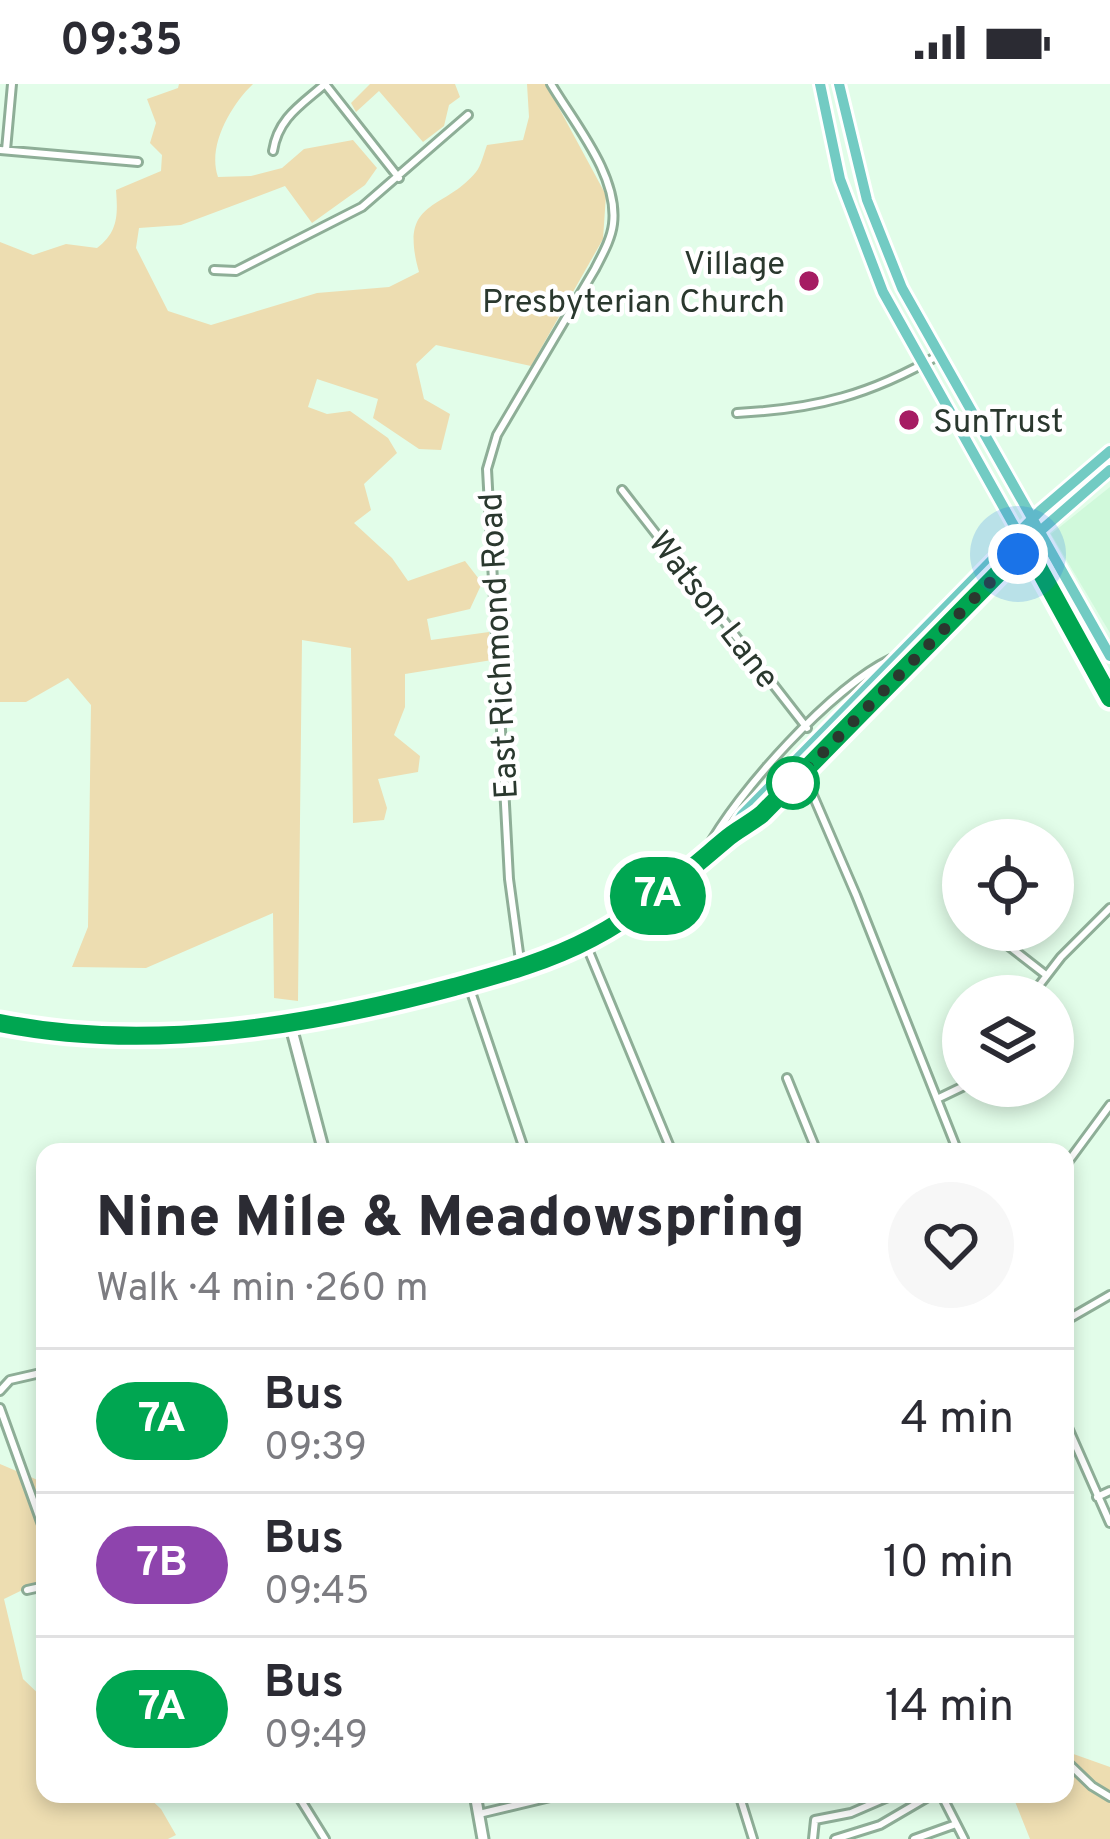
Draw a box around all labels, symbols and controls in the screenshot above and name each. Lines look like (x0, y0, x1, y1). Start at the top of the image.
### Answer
text: 09:35 (60, 14, 183, 71)
place label: Village Presbyterian Church (482, 245, 785, 325)
marker: Village Presbyterian Church (796, 268, 822, 294)
place label: SunTrust (933, 403, 1064, 445)
marker: SunTrust (896, 407, 922, 433)
street label: East Richmond Road (472, 492, 530, 800)
street label: Watson Lane (637, 524, 786, 699)
your location (988, 524, 1048, 584)
unlabelled marker (768, 758, 818, 808)
map controls (942, 819, 1074, 1107)
button: locate (942, 819, 1074, 951)
line badge: 7A (604, 857, 712, 935)
text: 7A (634, 869, 682, 922)
button: layers (942, 975, 1074, 1107)
button: heart (888, 1182, 1014, 1308)
text: Nine Mile & Meadowspring (96, 1185, 805, 1257)
text: Walk · 4 min · 260 m (96, 1266, 429, 1315)
text: Bus (264, 1368, 344, 1425)
text: 4 min (901, 1392, 1014, 1449)
text: 7A (138, 1394, 186, 1447)
text: 09:39 (264, 1425, 367, 1474)
text: Bus (264, 1512, 344, 1569)
text: 10 min (883, 1536, 1014, 1593)
text: 7B (136, 1538, 188, 1591)
text: 09:45 (264, 1569, 370, 1618)
text: Bus (264, 1656, 344, 1713)
text: 14 min (885, 1680, 1014, 1737)
text: 7A (138, 1682, 186, 1735)
text: 09:49 (264, 1713, 368, 1762)

